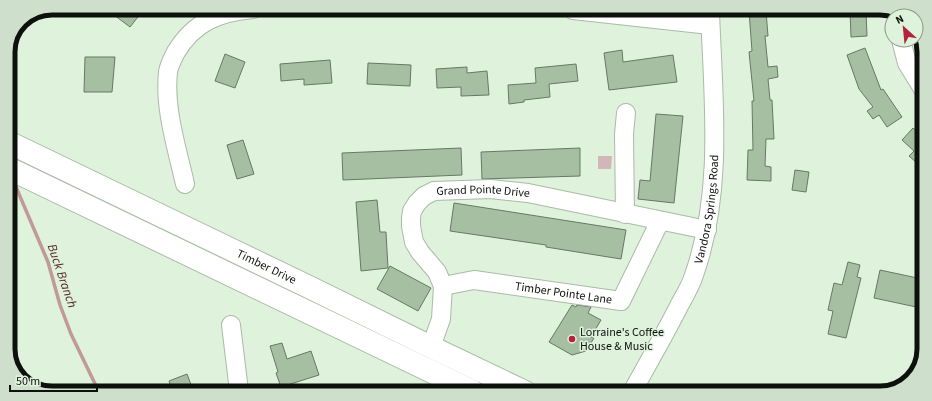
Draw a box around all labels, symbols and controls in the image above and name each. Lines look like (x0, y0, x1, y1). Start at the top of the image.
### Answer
north arrow (884, 8, 924, 48)
text: N (893, 11, 906, 28)
street label: Vandora Springs Road (690, 154, 723, 266)
street label: Grand Pointe Drive (436, 180, 531, 202)
water label: Buck Branch (43, 242, 81, 311)
street label: Timber Drive (234, 245, 299, 288)
street label: Timber Pointe Lane (514, 277, 613, 308)
place label: Lorraine's Coffee House & Music (580, 324, 664, 355)
marker: Lorraine's Coffee House & Music (567, 334, 577, 344)
scale bar (10, 367, 97, 393)
text: 50 m (16, 373, 40, 390)

